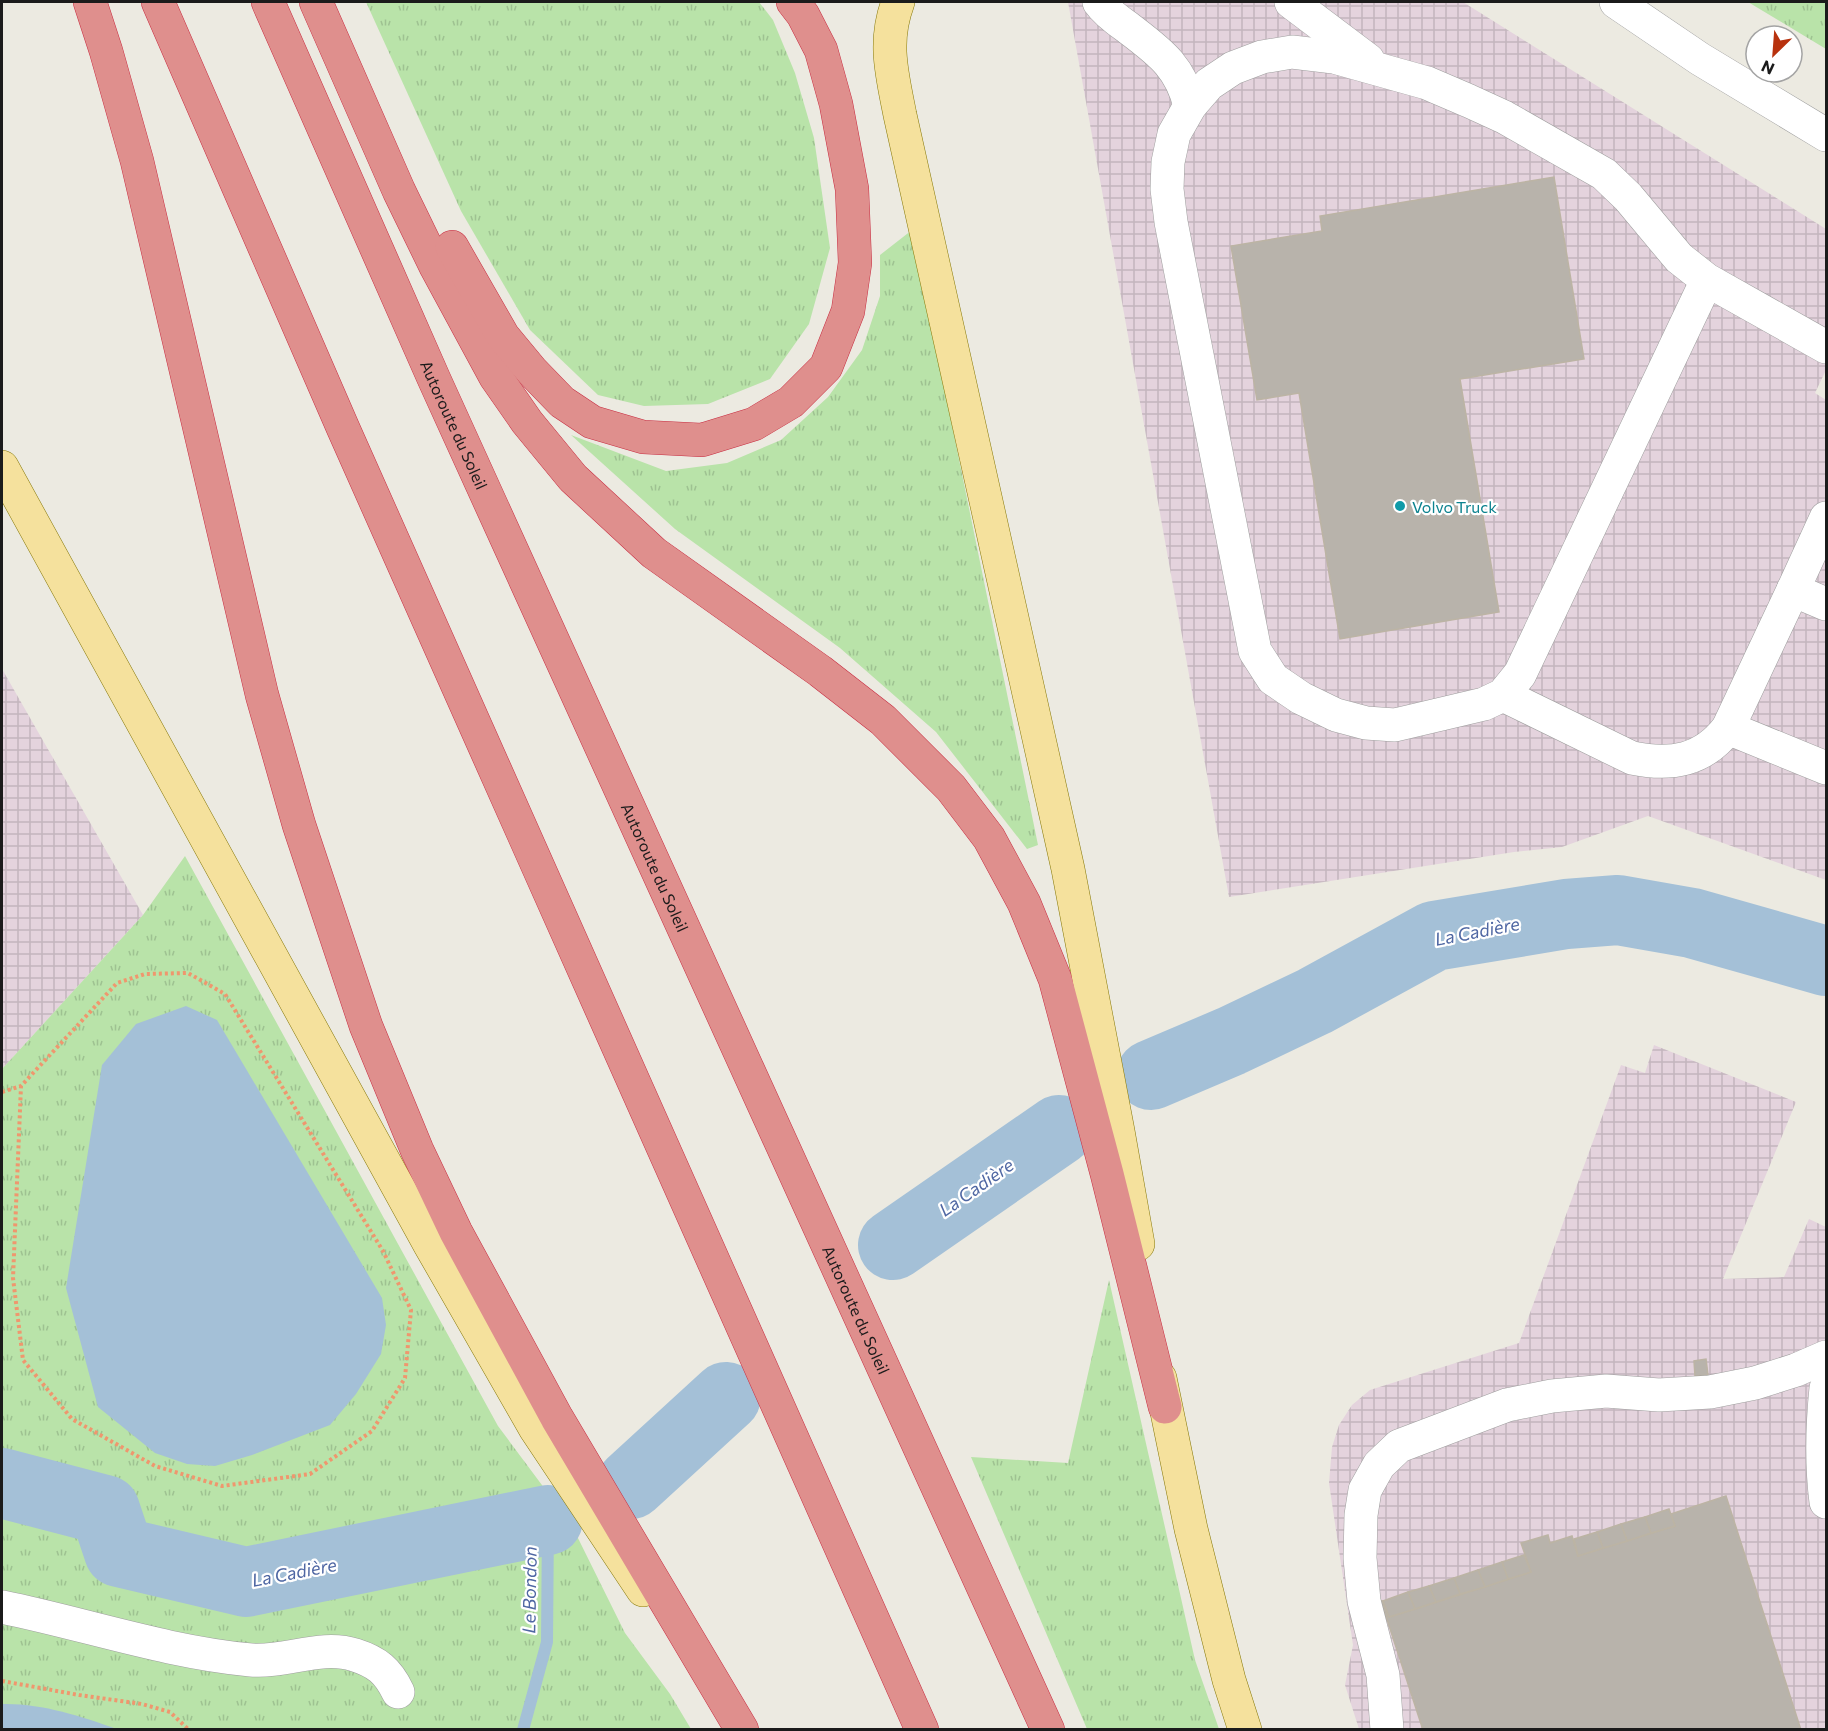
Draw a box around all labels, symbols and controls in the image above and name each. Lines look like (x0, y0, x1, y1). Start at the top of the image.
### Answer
north arrow (1744, 24, 1804, 84)
text: N (1758, 57, 1777, 79)
street label: Autoroute du Soleil (417, 357, 492, 492)
place label: Volvo Truck (1412, 497, 1497, 516)
marker: Volvo Truck (1393, 499, 1407, 513)
street label: Autoroute du Soleil (618, 800, 693, 934)
water label: La Cadière (1433, 912, 1522, 950)
water label: La Cadière (935, 1153, 1018, 1221)
street label: Autoroute du Soleil (819, 1242, 894, 1377)
water label: Le Bondon (517, 1546, 541, 1634)
water label: La Cadière (250, 1553, 339, 1591)

